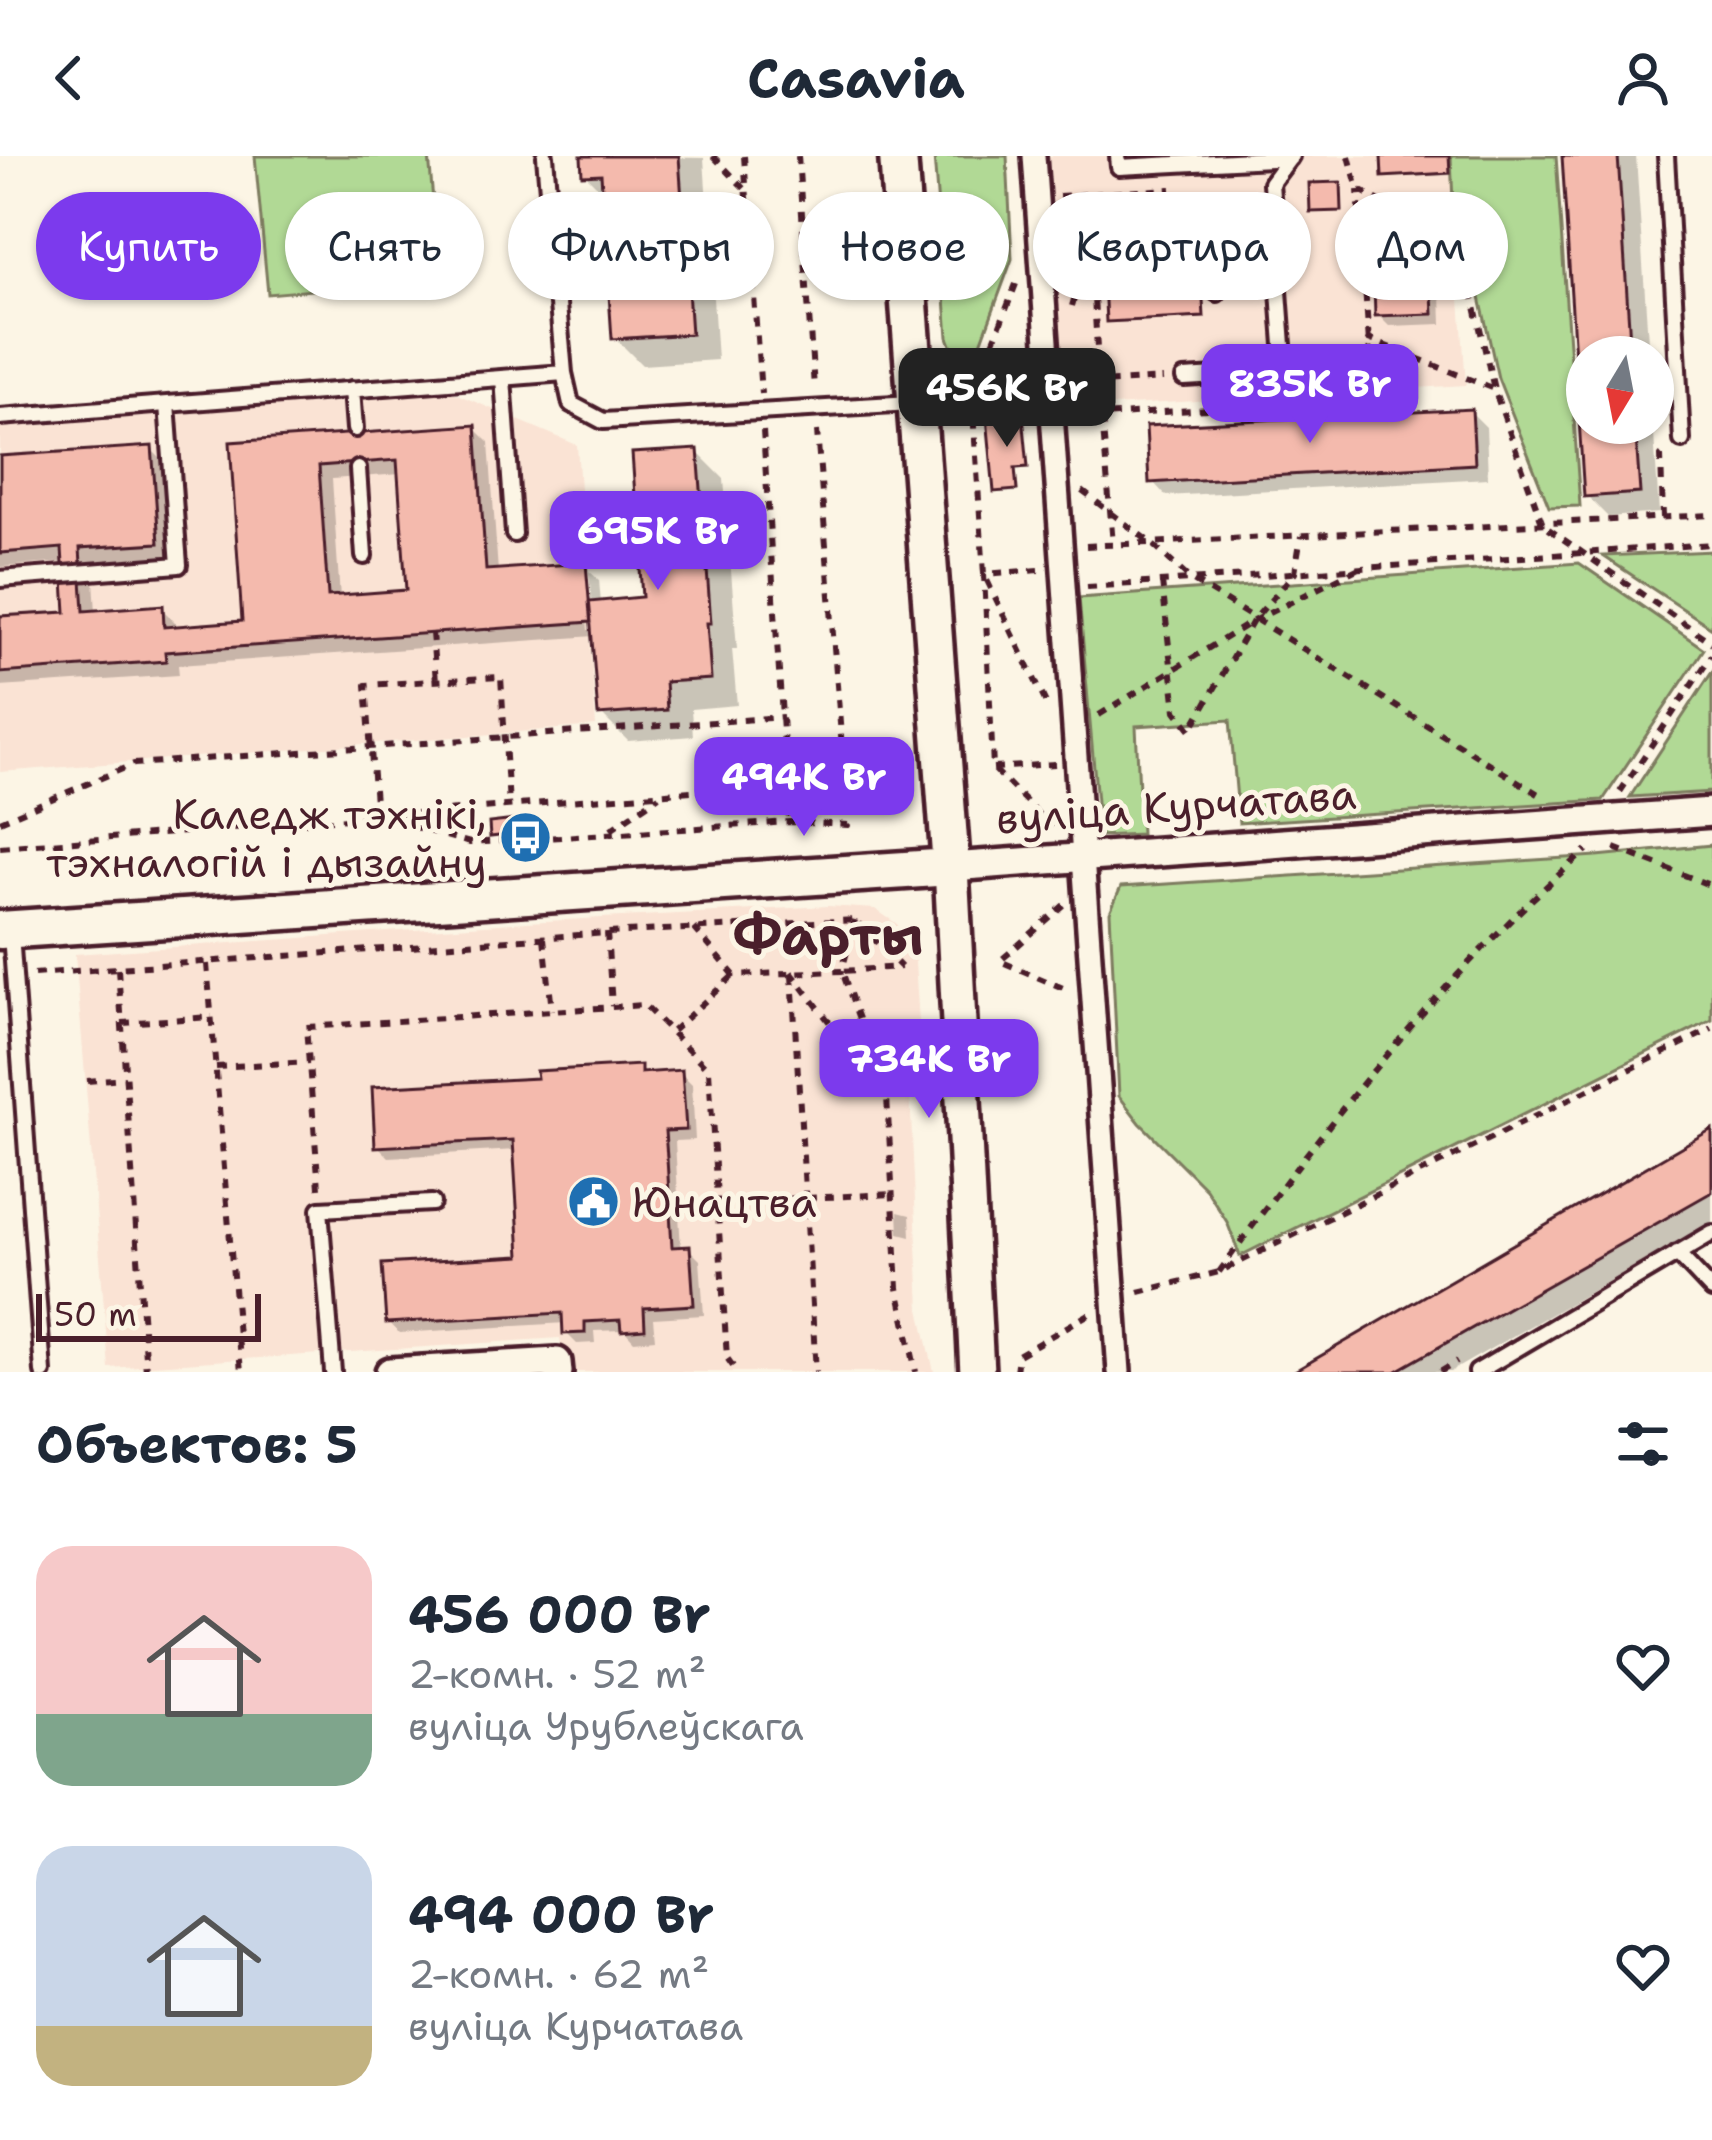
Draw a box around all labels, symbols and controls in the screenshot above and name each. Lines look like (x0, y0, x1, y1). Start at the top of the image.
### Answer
text: Casavia (747, 42, 965, 114)
icon: back (36, 45, 102, 111)
icon: person (1610, 45, 1676, 111)
chip: Купить (36, 192, 261, 300)
chip: Снять (285, 192, 484, 300)
chip: Фильтры (508, 192, 774, 300)
chip: Новое (798, 192, 1009, 300)
chip: Квартира (1033, 192, 1311, 300)
chip: Дом (1335, 192, 1508, 300)
north arrow (1566, 336, 1674, 444)
map controls (1566, 336, 1674, 444)
pin: 835K Br (1199, 344, 1421, 446)
pin: 456K Br (896, 348, 1118, 450)
text: 835K Br (1228, 357, 1392, 409)
text: 456K Br (926, 361, 1088, 413)
pin: 695K Br (547, 491, 769, 593)
text: 695K Br (577, 504, 739, 556)
pin: 494K Br (693, 737, 915, 839)
text: 494K Br (721, 750, 887, 802)
street label: вуліца Курчатава (994, 765, 1358, 847)
place label: Каледж тэхнікі, тэхналогій і дызайну (46, 786, 487, 890)
bus stop icon: Каледж тэхнікі, тэхналогій і дызайну (498, 810, 554, 866)
district label: Фарты (732, 899, 924, 971)
pin: 734K Br (818, 1019, 1040, 1121)
text: 734K Br (846, 1032, 1012, 1084)
public building icon: Юнацтва (565, 1174, 621, 1230)
place label: Юнацтва (632, 1174, 817, 1230)
scale bar (36, 1288, 261, 1341)
text: 50 m (54, 1292, 137, 1337)
text: Объектов: 5 (36, 1410, 358, 1478)
icon: filters (1610, 1411, 1676, 1477)
text: 456 000 Br (408, 1580, 711, 1648)
icon: home (132, 1594, 276, 1738)
icon: heart (1610, 1633, 1676, 1699)
text: 2-комн. · 52 m² (408, 1648, 706, 1700)
text: вуліца Урублеўскага (408, 1700, 804, 1752)
text: 494 000 Br (408, 1880, 714, 1948)
icon: home (132, 1894, 276, 2038)
icon: heart (1610, 1933, 1676, 1999)
text: 2-комн. · 62 m² (408, 1948, 709, 2000)
text: вуліца Курчатава (408, 2000, 743, 2052)

